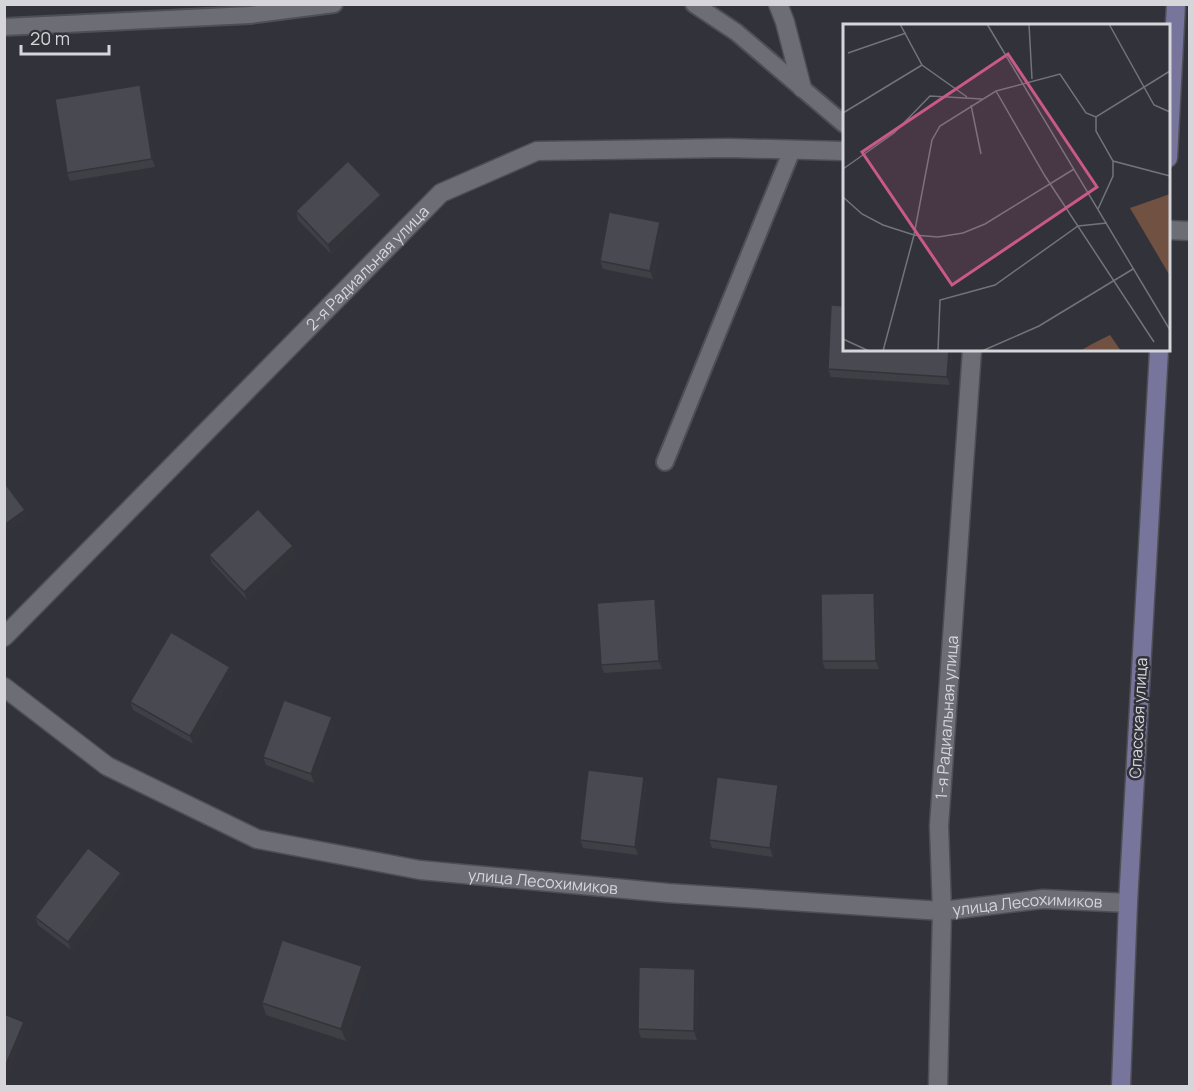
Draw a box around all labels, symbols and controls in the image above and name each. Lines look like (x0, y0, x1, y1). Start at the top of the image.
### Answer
scale bar (21, 18, 110, 56)
inset map (843, 24, 1170, 351)
text: 20 m (30, 26, 70, 50)
street label: 2-я Радиальная улица (301, 201, 434, 335)
street label: 1-я Радиальная улица (930, 635, 963, 800)
street label: Спасская улица (1124, 657, 1152, 779)
street label: улица Лесохимиков (467, 863, 619, 899)
street label: улица Лесохимиков (951, 888, 1103, 921)

